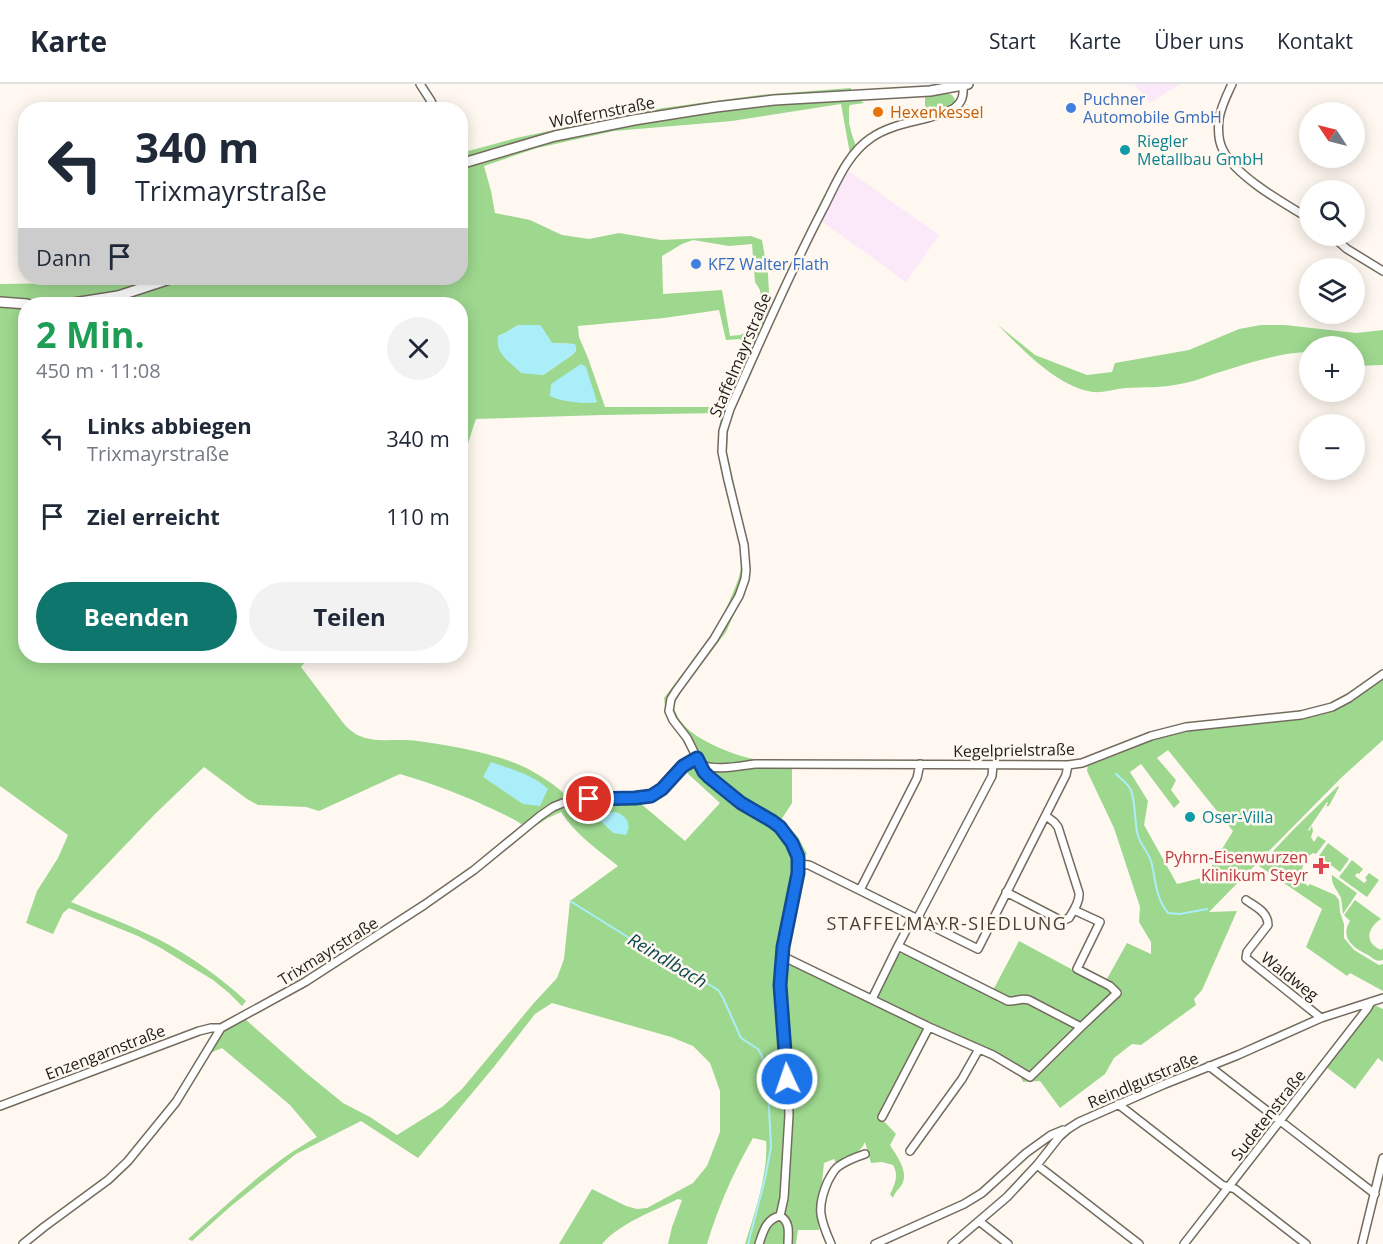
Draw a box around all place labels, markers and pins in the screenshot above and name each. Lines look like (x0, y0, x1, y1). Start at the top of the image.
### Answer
place label: Puchner Automobile GmbH (1083, 88, 1222, 128)
place label: Hexenkessel (890, 101, 984, 123)
marker: Puchner Automobile GmbH (1064, 101, 1078, 115)
marker: Hexenkessel (871, 105, 885, 119)
place label: Riegler Metallbau GmbH (1137, 130, 1264, 170)
marker: Riegler Metallbau GmbH (1118, 143, 1132, 157)
place label: KFZ Walter Flath (708, 253, 829, 275)
marker: KFZ Walter Flath (689, 257, 703, 271)
pin (563, 773, 614, 824)
place label: Oser-Villa (1202, 806, 1273, 828)
marker: Oser-Villa (1183, 810, 1197, 824)
place label: Pyhrn-Eisenwurzen Klinikum Steyr (1165, 846, 1308, 886)
marker: Pyhrn-Eisenwurzen Klinikum Steyr (1312, 857, 1330, 875)

